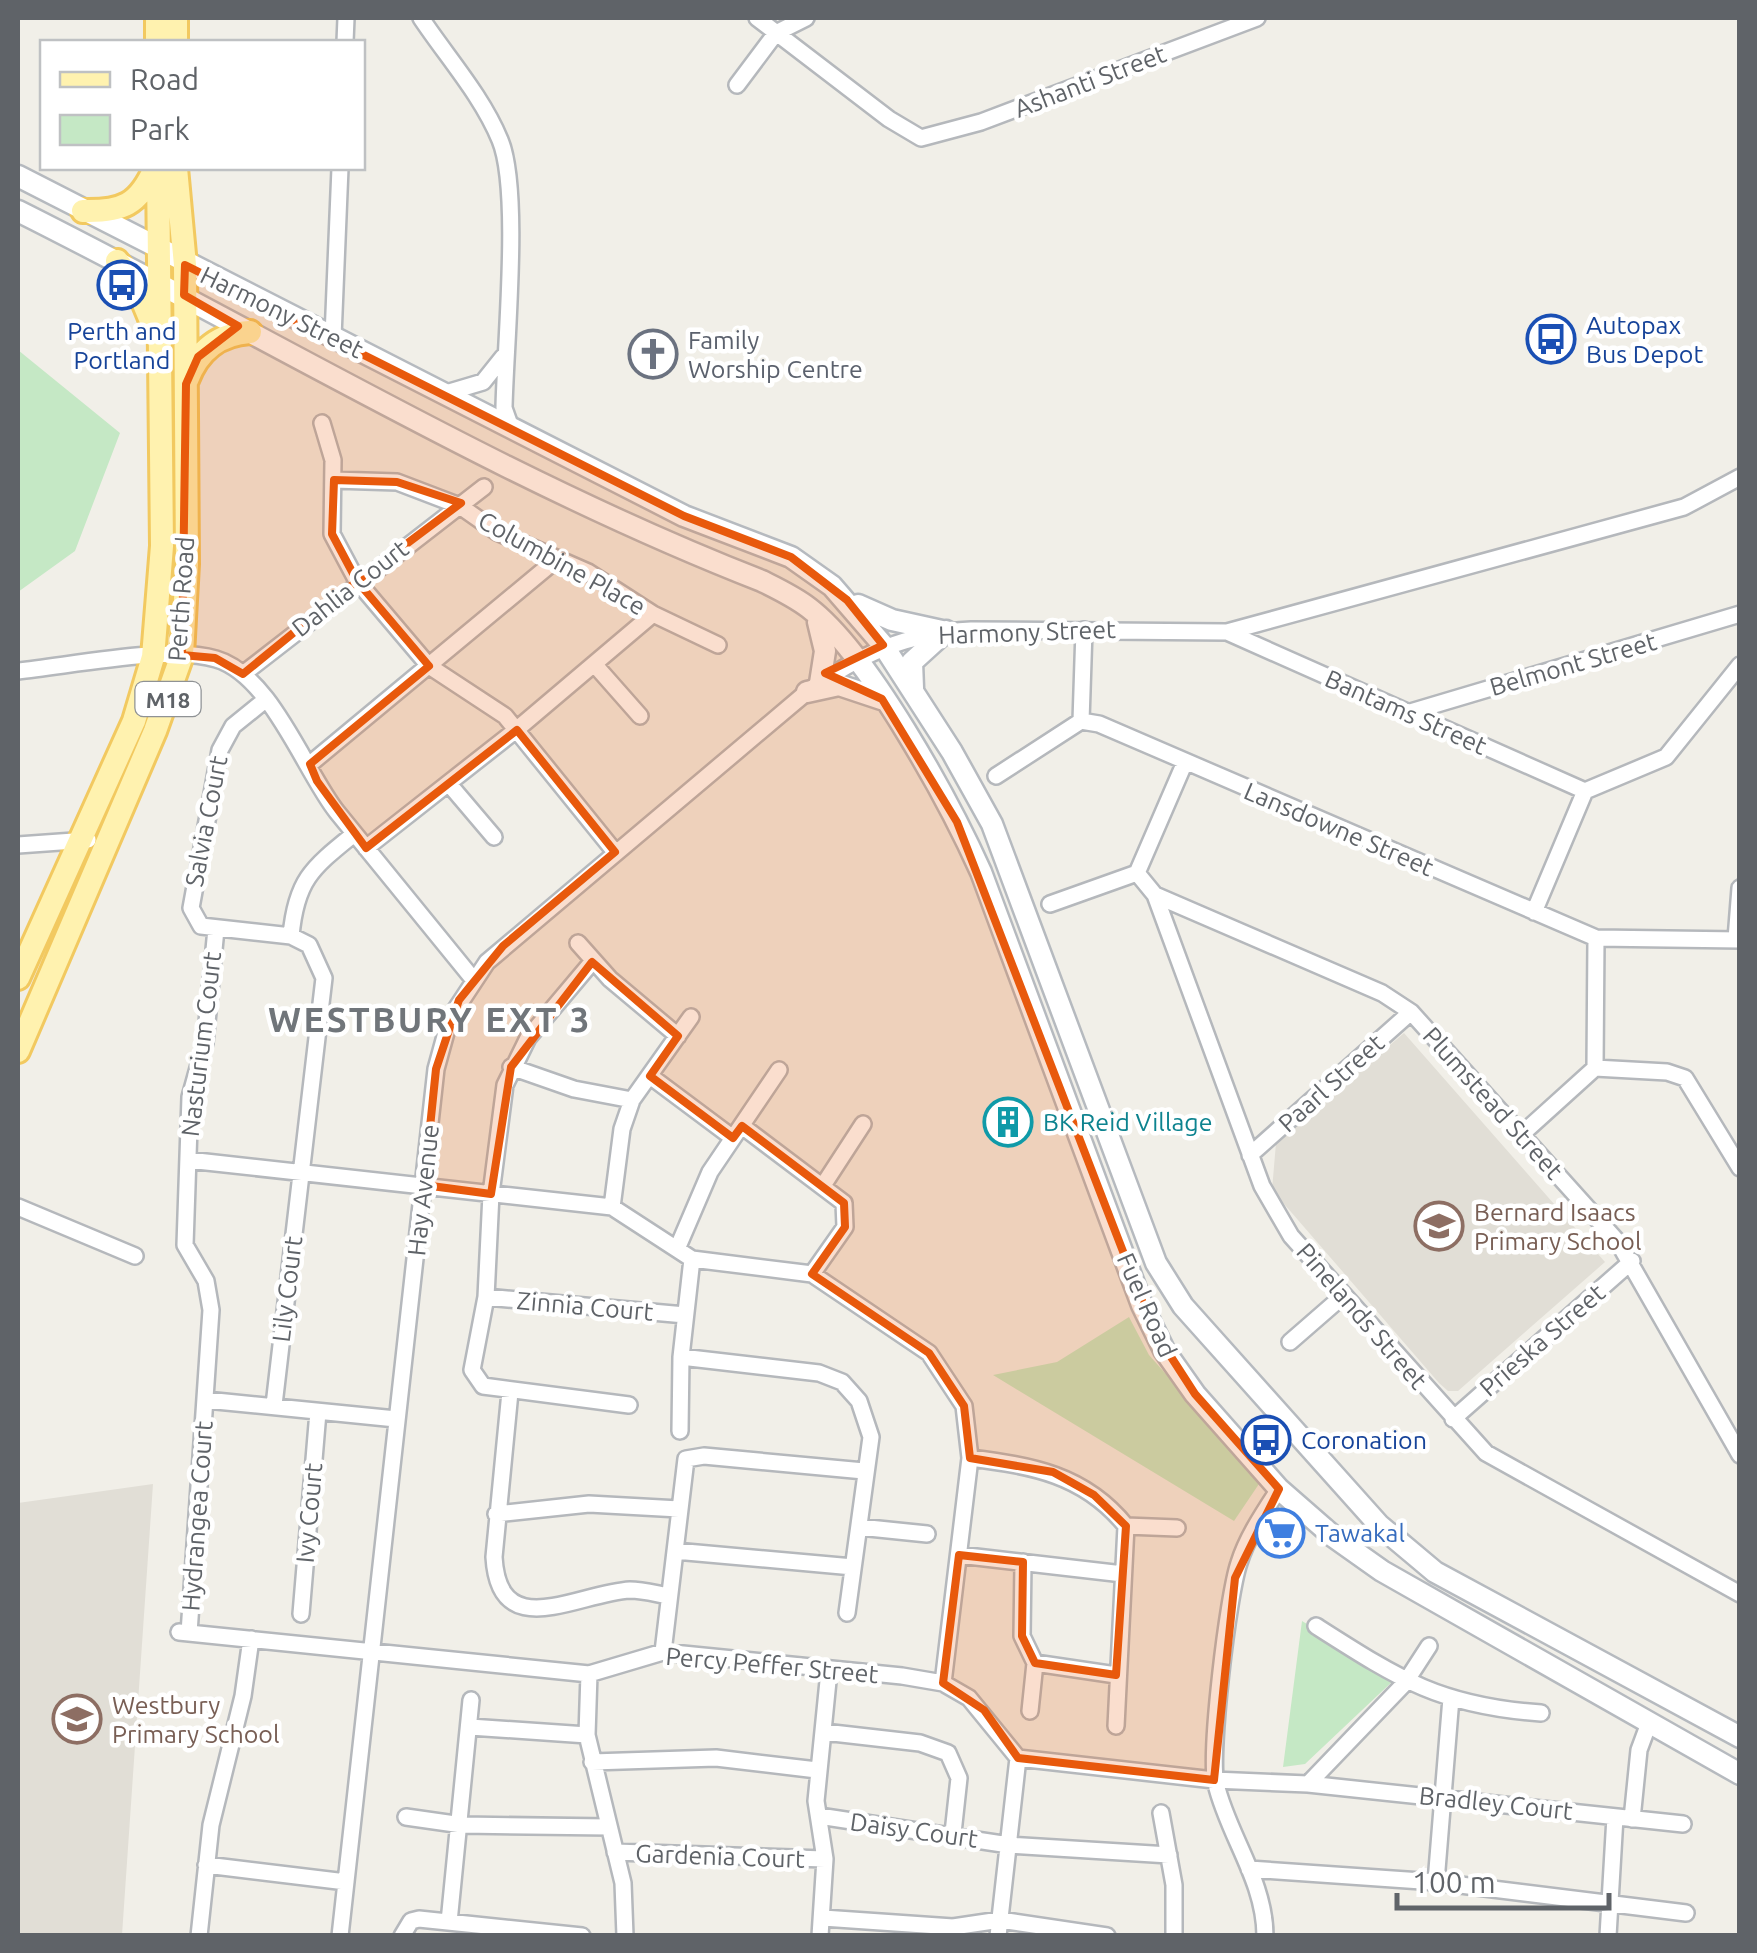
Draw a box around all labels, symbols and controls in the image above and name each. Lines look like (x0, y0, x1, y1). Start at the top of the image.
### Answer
street label: Ashanti Street (1010, 39, 1170, 123)
legend (40, 40, 365, 170)
text: Road (130, 62, 199, 96)
text: Park (130, 112, 190, 146)
bus stop icon: Perth and Portland (96, 259, 148, 311)
street label: Harmony Street (196, 260, 368, 364)
place label: Autopax Bus Depot (1586, 311, 1703, 368)
bus stop icon: Autopax Bus Depot (1525, 313, 1577, 365)
place label: Perth and Portland (67, 317, 177, 374)
place label: Family Worship Centre (688, 326, 863, 383)
church icon: Family Worship Centre (627, 328, 679, 380)
street label: Columbine Place (474, 506, 650, 620)
street label: Dahlia Court (286, 534, 414, 642)
street label: Perth Road (163, 536, 199, 662)
street label: Harmony Street (938, 615, 1116, 649)
street label: Belmont Street (1486, 627, 1660, 701)
street label: Bantams Street (1321, 664, 1491, 760)
road number: M18 (136, 682, 200, 716)
street label: Salvia Court (180, 753, 232, 889)
street label: Lansdowne Street (1240, 776, 1438, 882)
street label: Nasturium Court (176, 950, 226, 1138)
district label: WESTBURY EXT 3 (268, 999, 592, 1039)
street label: Plumstead Street (1417, 1021, 1569, 1185)
street label: Paarl Street (1273, 1028, 1390, 1138)
building icon: BK Reid Village (982, 1096, 1034, 1148)
place label: BK Reid Village (1043, 1108, 1213, 1136)
street label: Hay Avenue (402, 1123, 444, 1257)
place label: Bernard Isaacs Primary School (1474, 1198, 1642, 1255)
school or university icon: Bernard Isaacs Primary School (1413, 1200, 1465, 1252)
street label: Lily Court (267, 1234, 307, 1344)
street label: Pinelands Street (1291, 1237, 1433, 1395)
street label: Fuel Road (1112, 1249, 1182, 1361)
street label: Prieska Street (1474, 1278, 1610, 1402)
street label: Zinnia Court (515, 1286, 655, 1326)
bus stop icon: Coronation (1240, 1414, 1292, 1466)
street label: Hydrangea Court (176, 1420, 218, 1612)
place label: Coronation (1301, 1426, 1427, 1454)
street label: Ivy Court (291, 1462, 327, 1564)
supermarket icon: Tawakal (1254, 1507, 1306, 1559)
place label: Tawakal (1315, 1519, 1405, 1547)
street label: Percy Peffer Street (664, 1642, 880, 1688)
place label: Westbury Primary School (112, 1691, 280, 1748)
school or university icon: Westbury Primary School (51, 1693, 103, 1745)
street label: Bradley Court (1418, 1781, 1574, 1825)
street label: Daisy Court (848, 1807, 980, 1853)
street label: Gardenia Court (635, 1839, 805, 1873)
scale bar (1397, 1848, 1610, 1910)
text: 100 m (1412, 1865, 1496, 1899)

